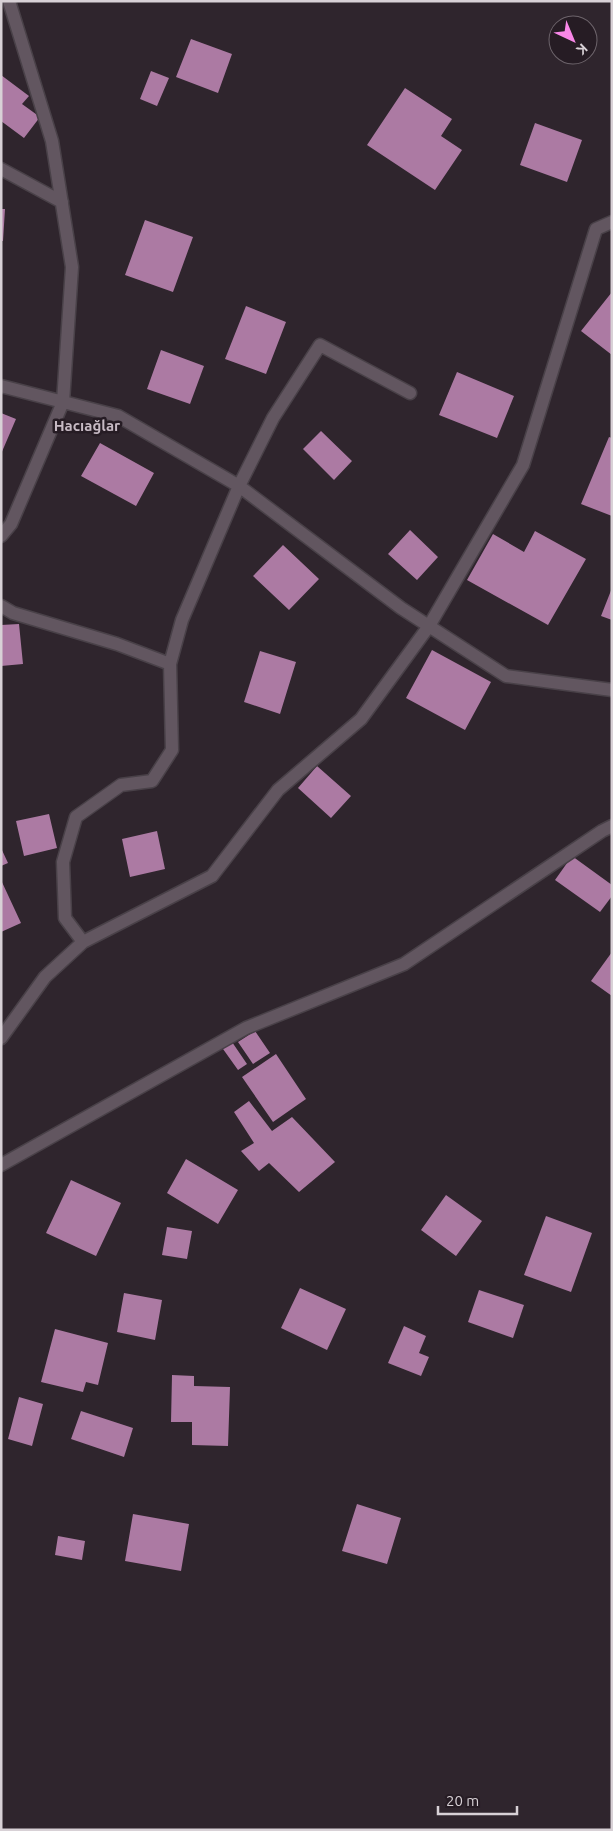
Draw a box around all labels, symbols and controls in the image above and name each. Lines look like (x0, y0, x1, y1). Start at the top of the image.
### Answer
north arrow (548, 15, 598, 65)
text: K (573, 40, 591, 59)
district label: Hacıağlar (54, 417, 121, 434)
scale bar (438, 1784, 517, 1816)
text: 20 m (446, 1792, 479, 1809)

